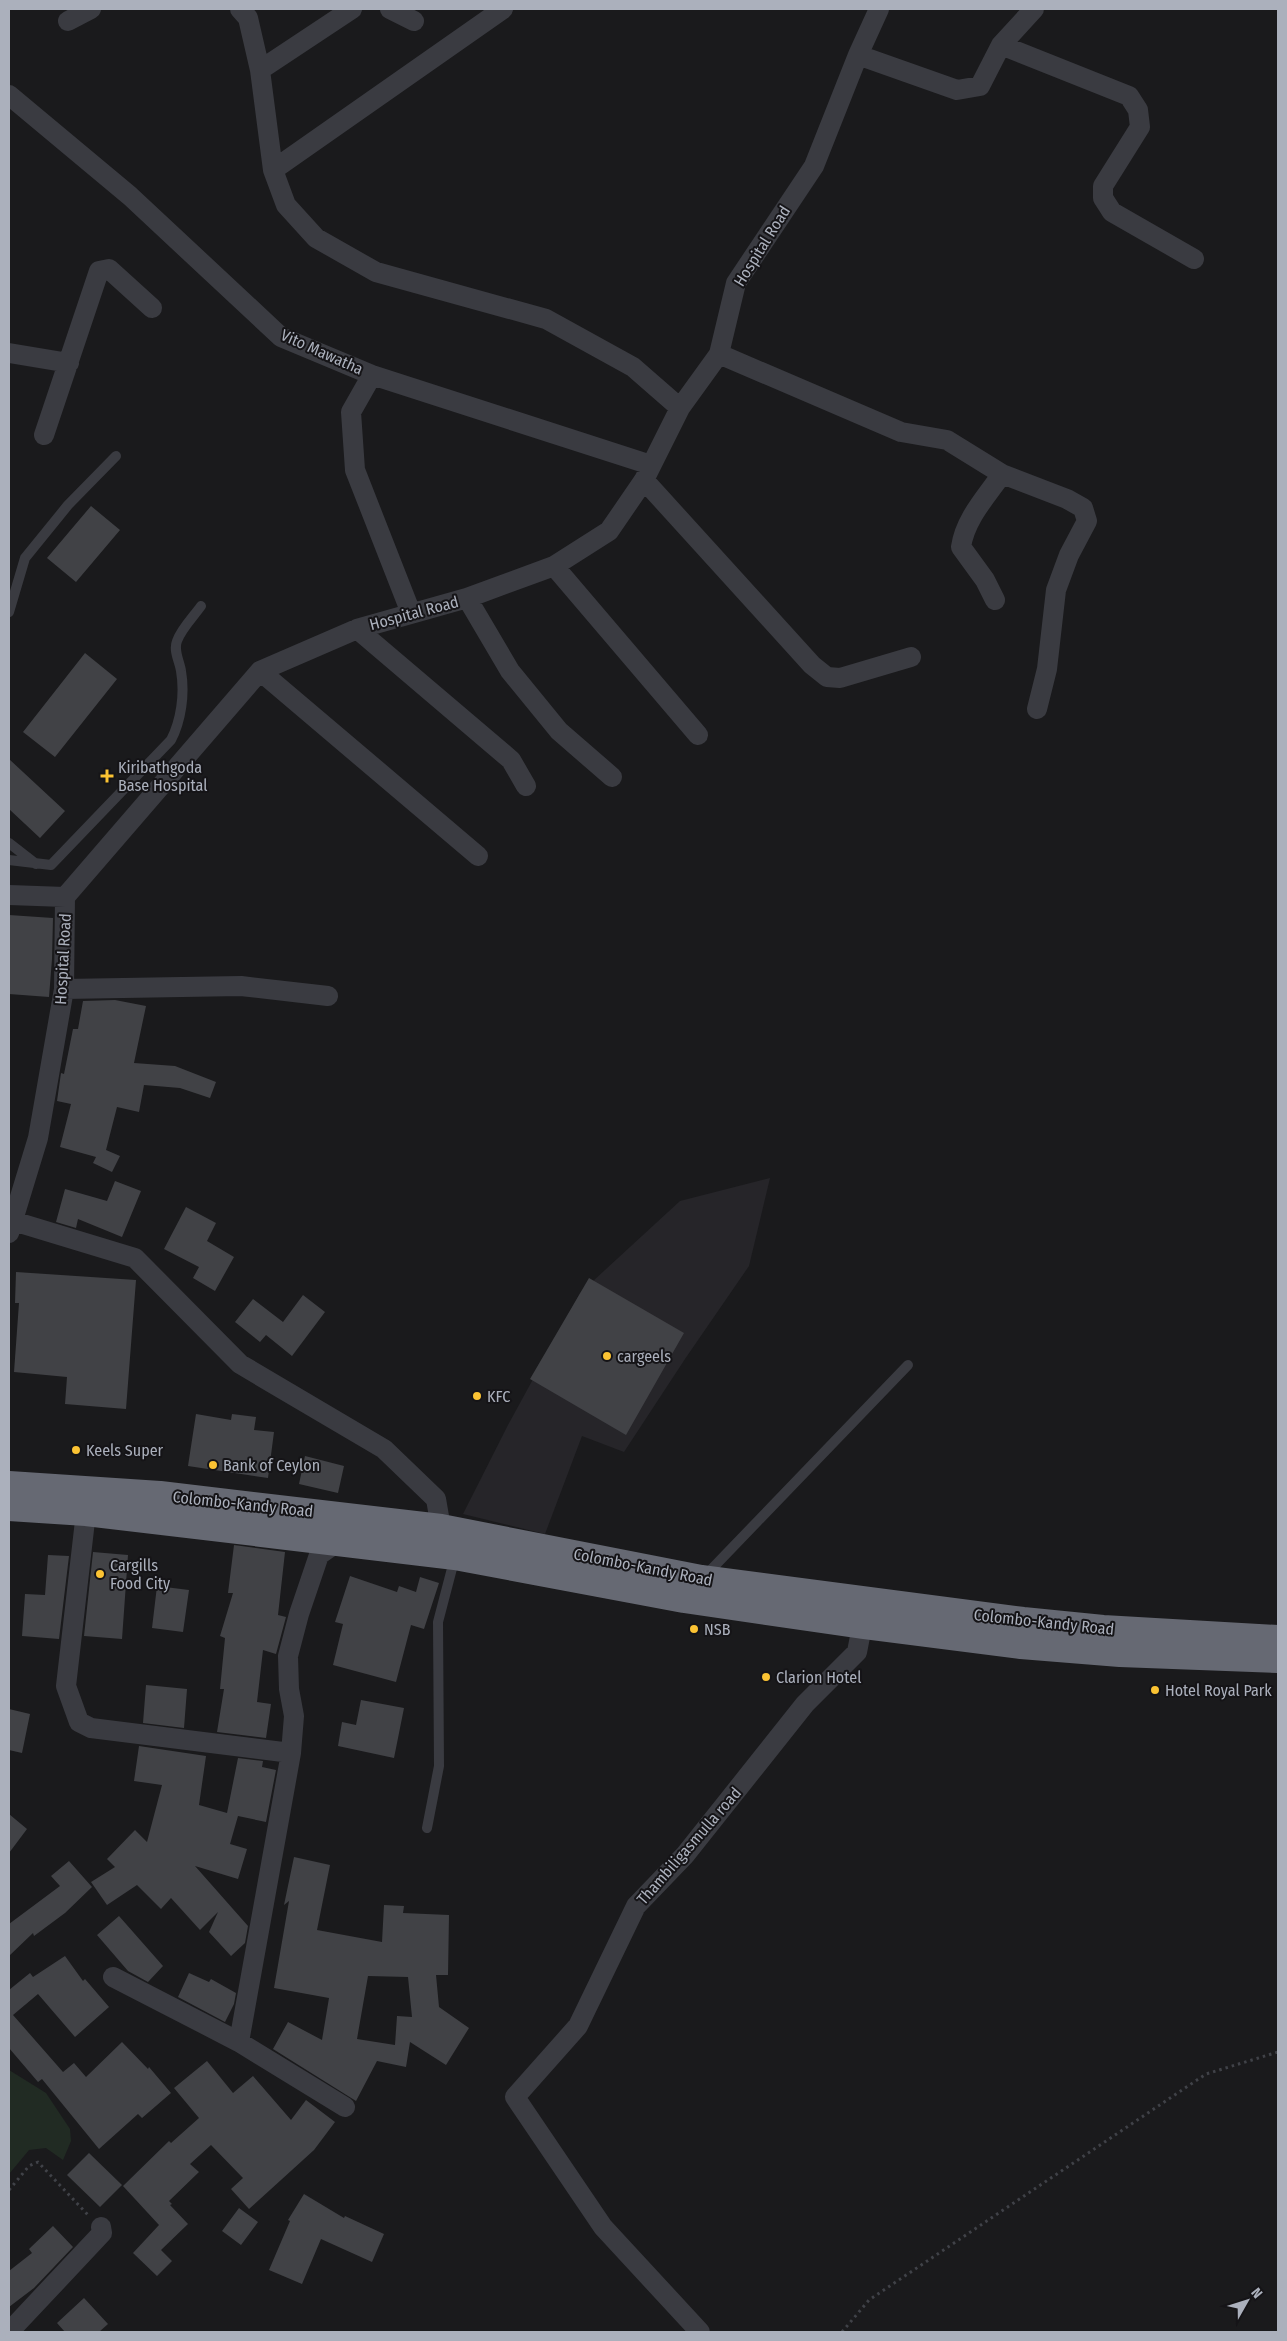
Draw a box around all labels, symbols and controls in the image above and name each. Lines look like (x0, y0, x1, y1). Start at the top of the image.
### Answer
street label: Hospital Road (730, 202, 794, 290)
street label: Vito Mawatha (278, 325, 366, 379)
street label: Hospital Road (367, 592, 461, 634)
place label: Kiribathgoda Base Hospital (118, 758, 208, 795)
marker: Kiribathgoda Base Hospital (100, 769, 114, 783)
street label: Hospital Road (51, 913, 75, 1005)
place label: cargeels (617, 1347, 671, 1366)
marker: cargeels (601, 1350, 613, 1362)
place label: KFC (487, 1387, 510, 1406)
marker: KFC (471, 1390, 483, 1402)
place label: Keels Super (86, 1441, 164, 1460)
marker: Keels Super (70, 1444, 82, 1456)
place label: Bank of Ceylon (223, 1456, 320, 1475)
marker: Bank of Ceylon (207, 1459, 219, 1471)
street label: Colombo-Kandy Road (172, 1487, 314, 1521)
street label: Colombo-Kandy Road (572, 1544, 714, 1590)
place label: Cargills Food City (110, 1556, 171, 1593)
marker: Cargills Food City (94, 1568, 106, 1580)
street label: Colombo-Kandy Road (973, 1605, 1115, 1639)
place label: NSB (704, 1620, 731, 1639)
marker: NSB (688, 1623, 700, 1635)
place label: Clarion Hotel (776, 1668, 861, 1687)
marker: Clarion Hotel (760, 1671, 772, 1683)
place label: Hotel Royal Park (1165, 1681, 1272, 1700)
marker: Hotel Royal Park (1149, 1684, 1161, 1696)
street label: Thambiligasmulla road (633, 1784, 745, 1908)
north arrow (1222, 2276, 1272, 2326)
text: N (1247, 2285, 1266, 2302)

